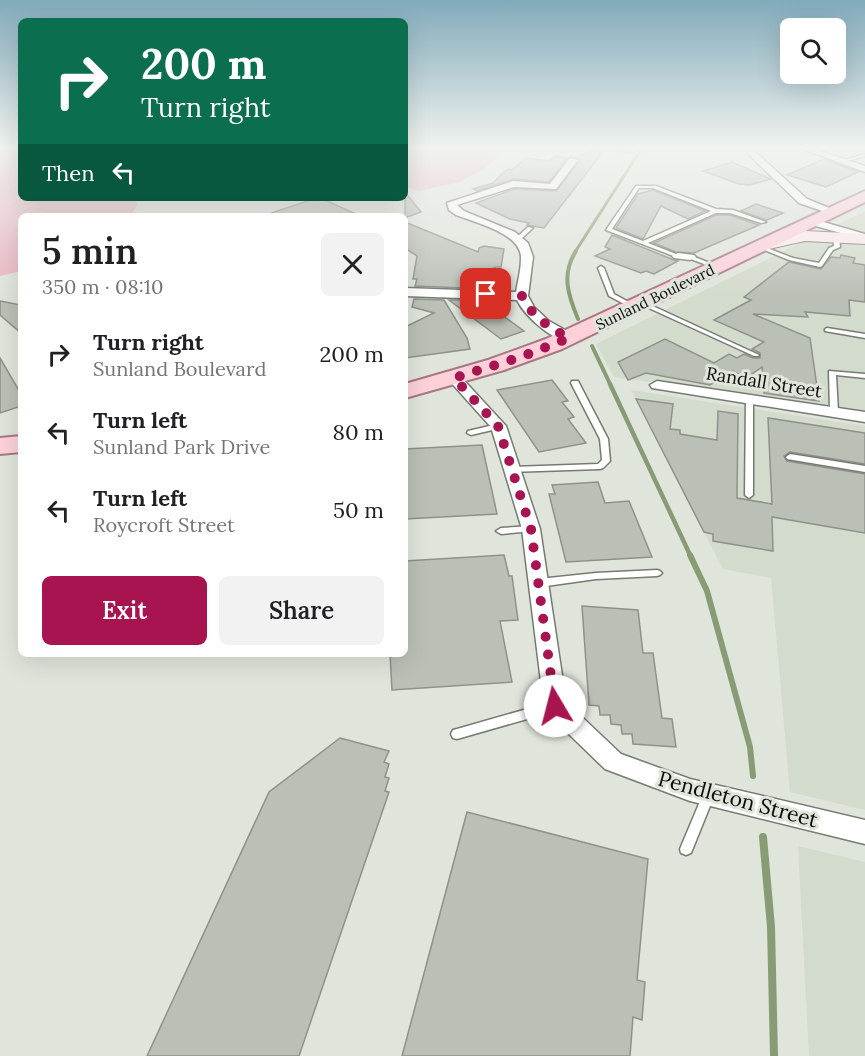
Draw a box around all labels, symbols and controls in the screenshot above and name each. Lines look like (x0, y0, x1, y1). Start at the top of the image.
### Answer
map controls (780, 18, 846, 84)
button: search (780, 18, 846, 84)
text: 200 m (141, 37, 267, 91)
icon: right (42, 42, 120, 120)
text: Turn right (141, 90, 270, 124)
icon: left (107, 156, 140, 189)
text: Then (42, 159, 95, 187)
text: 5 min (42, 228, 138, 274)
button: close (321, 233, 384, 296)
street label: Sunland Boulevard (592, 260, 718, 334)
pin (460, 268, 511, 319)
text: 350 m · 08:10 (42, 274, 163, 299)
icon: arrive (469, 277, 502, 310)
text: Turn right (93, 328, 204, 356)
icon: right (42, 338, 75, 371)
text: 200 m (319, 340, 384, 368)
text: Sunland Boulevard (93, 356, 266, 381)
street label: Randall Street (704, 361, 824, 403)
text: Turn left (93, 406, 187, 434)
icon: left (42, 416, 75, 449)
text: 80 m (333, 418, 384, 446)
text: Sunland Park Drive (93, 434, 270, 459)
text: Turn left (93, 484, 187, 512)
icon: left (42, 494, 75, 527)
text: 50 m (333, 496, 384, 524)
text: Roycroft Street (93, 512, 235, 537)
button: Exit (42, 576, 207, 645)
button: Share (219, 576, 384, 645)
position arrow (523, 674, 587, 738)
street label: Pendleton Street (655, 765, 822, 834)

